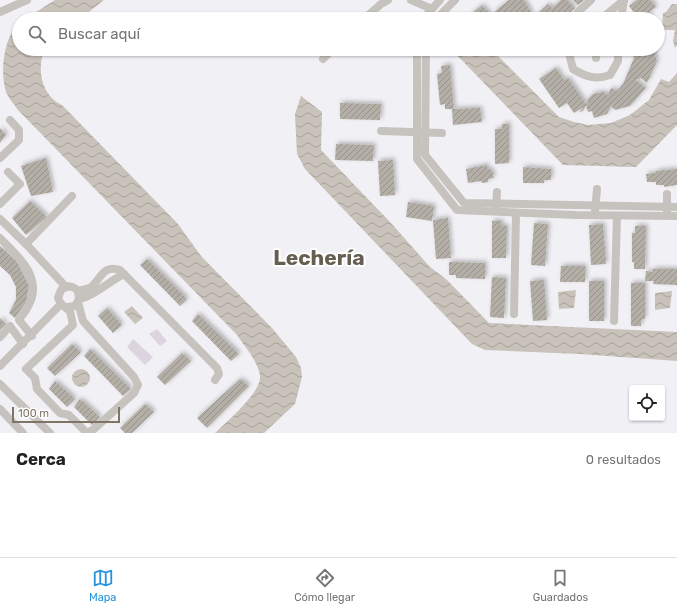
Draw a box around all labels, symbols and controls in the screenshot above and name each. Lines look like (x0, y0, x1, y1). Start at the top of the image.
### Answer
search box (12, 12, 665, 56)
icon: search (26, 23, 48, 45)
text: Buscar aquí (58, 25, 140, 43)
district label: Lechería (273, 245, 365, 270)
map controls (629, 385, 665, 421)
button: locate (629, 385, 665, 421)
scale bar (12, 405, 120, 424)
text: 100 m (18, 407, 49, 420)
text: Cerca (16, 449, 66, 469)
text: 0 resultados (586, 452, 661, 467)
tab: Mapa (89, 567, 116, 604)
tab: Cómo llegar (294, 567, 355, 604)
tab: Guardados (533, 567, 588, 604)

